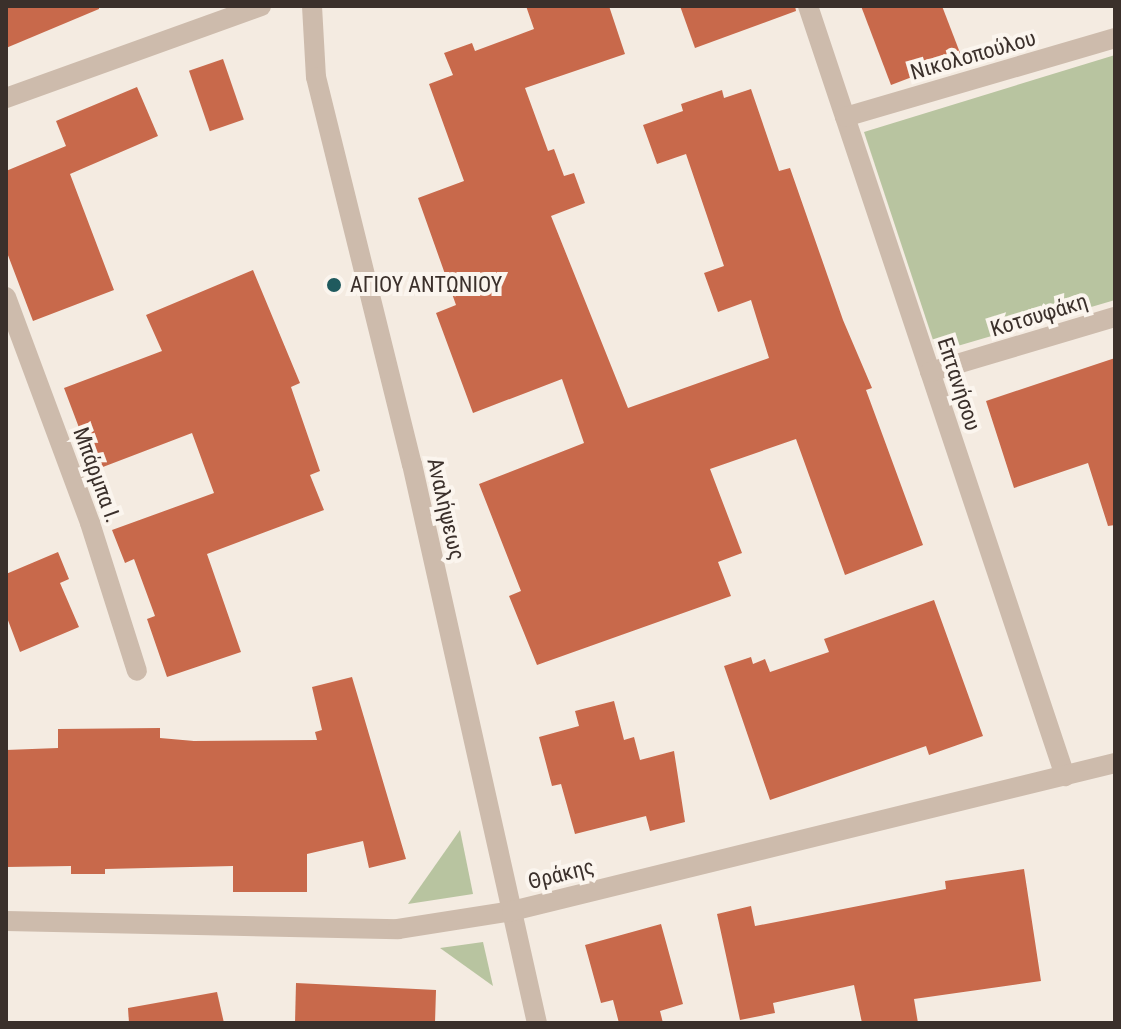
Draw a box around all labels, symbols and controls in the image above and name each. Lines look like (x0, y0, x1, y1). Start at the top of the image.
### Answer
street label: Νικολοπούλου (907, 25, 1039, 85)
place label: ΑΓΙΟΥ ΑΝΤΩΝΙΟΥ (350, 272, 502, 298)
marker: ΑΓΙΟΥ ΑΝΤΩΝΙΟΥ (325, 276, 343, 294)
street label: Κοτσυφάκη (987, 288, 1091, 342)
street label: Επτανήσου (932, 334, 986, 434)
street label: Μπάρμπα Ι. (68, 424, 126, 526)
street label: Αναλήψεως (421, 455, 471, 563)
street label: Θράκης (525, 853, 597, 895)

